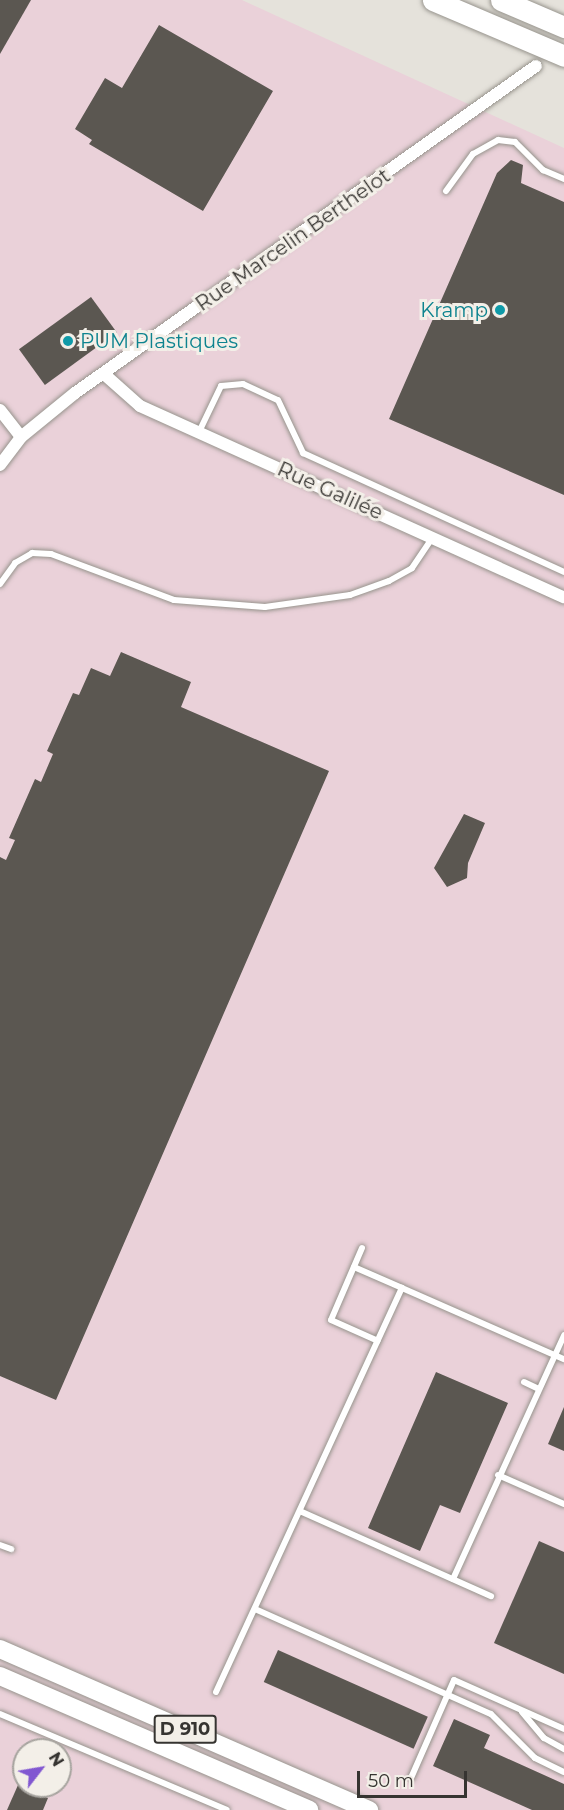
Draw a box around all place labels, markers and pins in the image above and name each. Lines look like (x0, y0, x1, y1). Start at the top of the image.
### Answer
place label: Kramp (420, 298, 488, 322)
marker: Kramp (493, 303, 507, 317)
place label: PUM Plastiques (80, 329, 238, 353)
marker: PUM Plastiques (61, 334, 75, 348)

